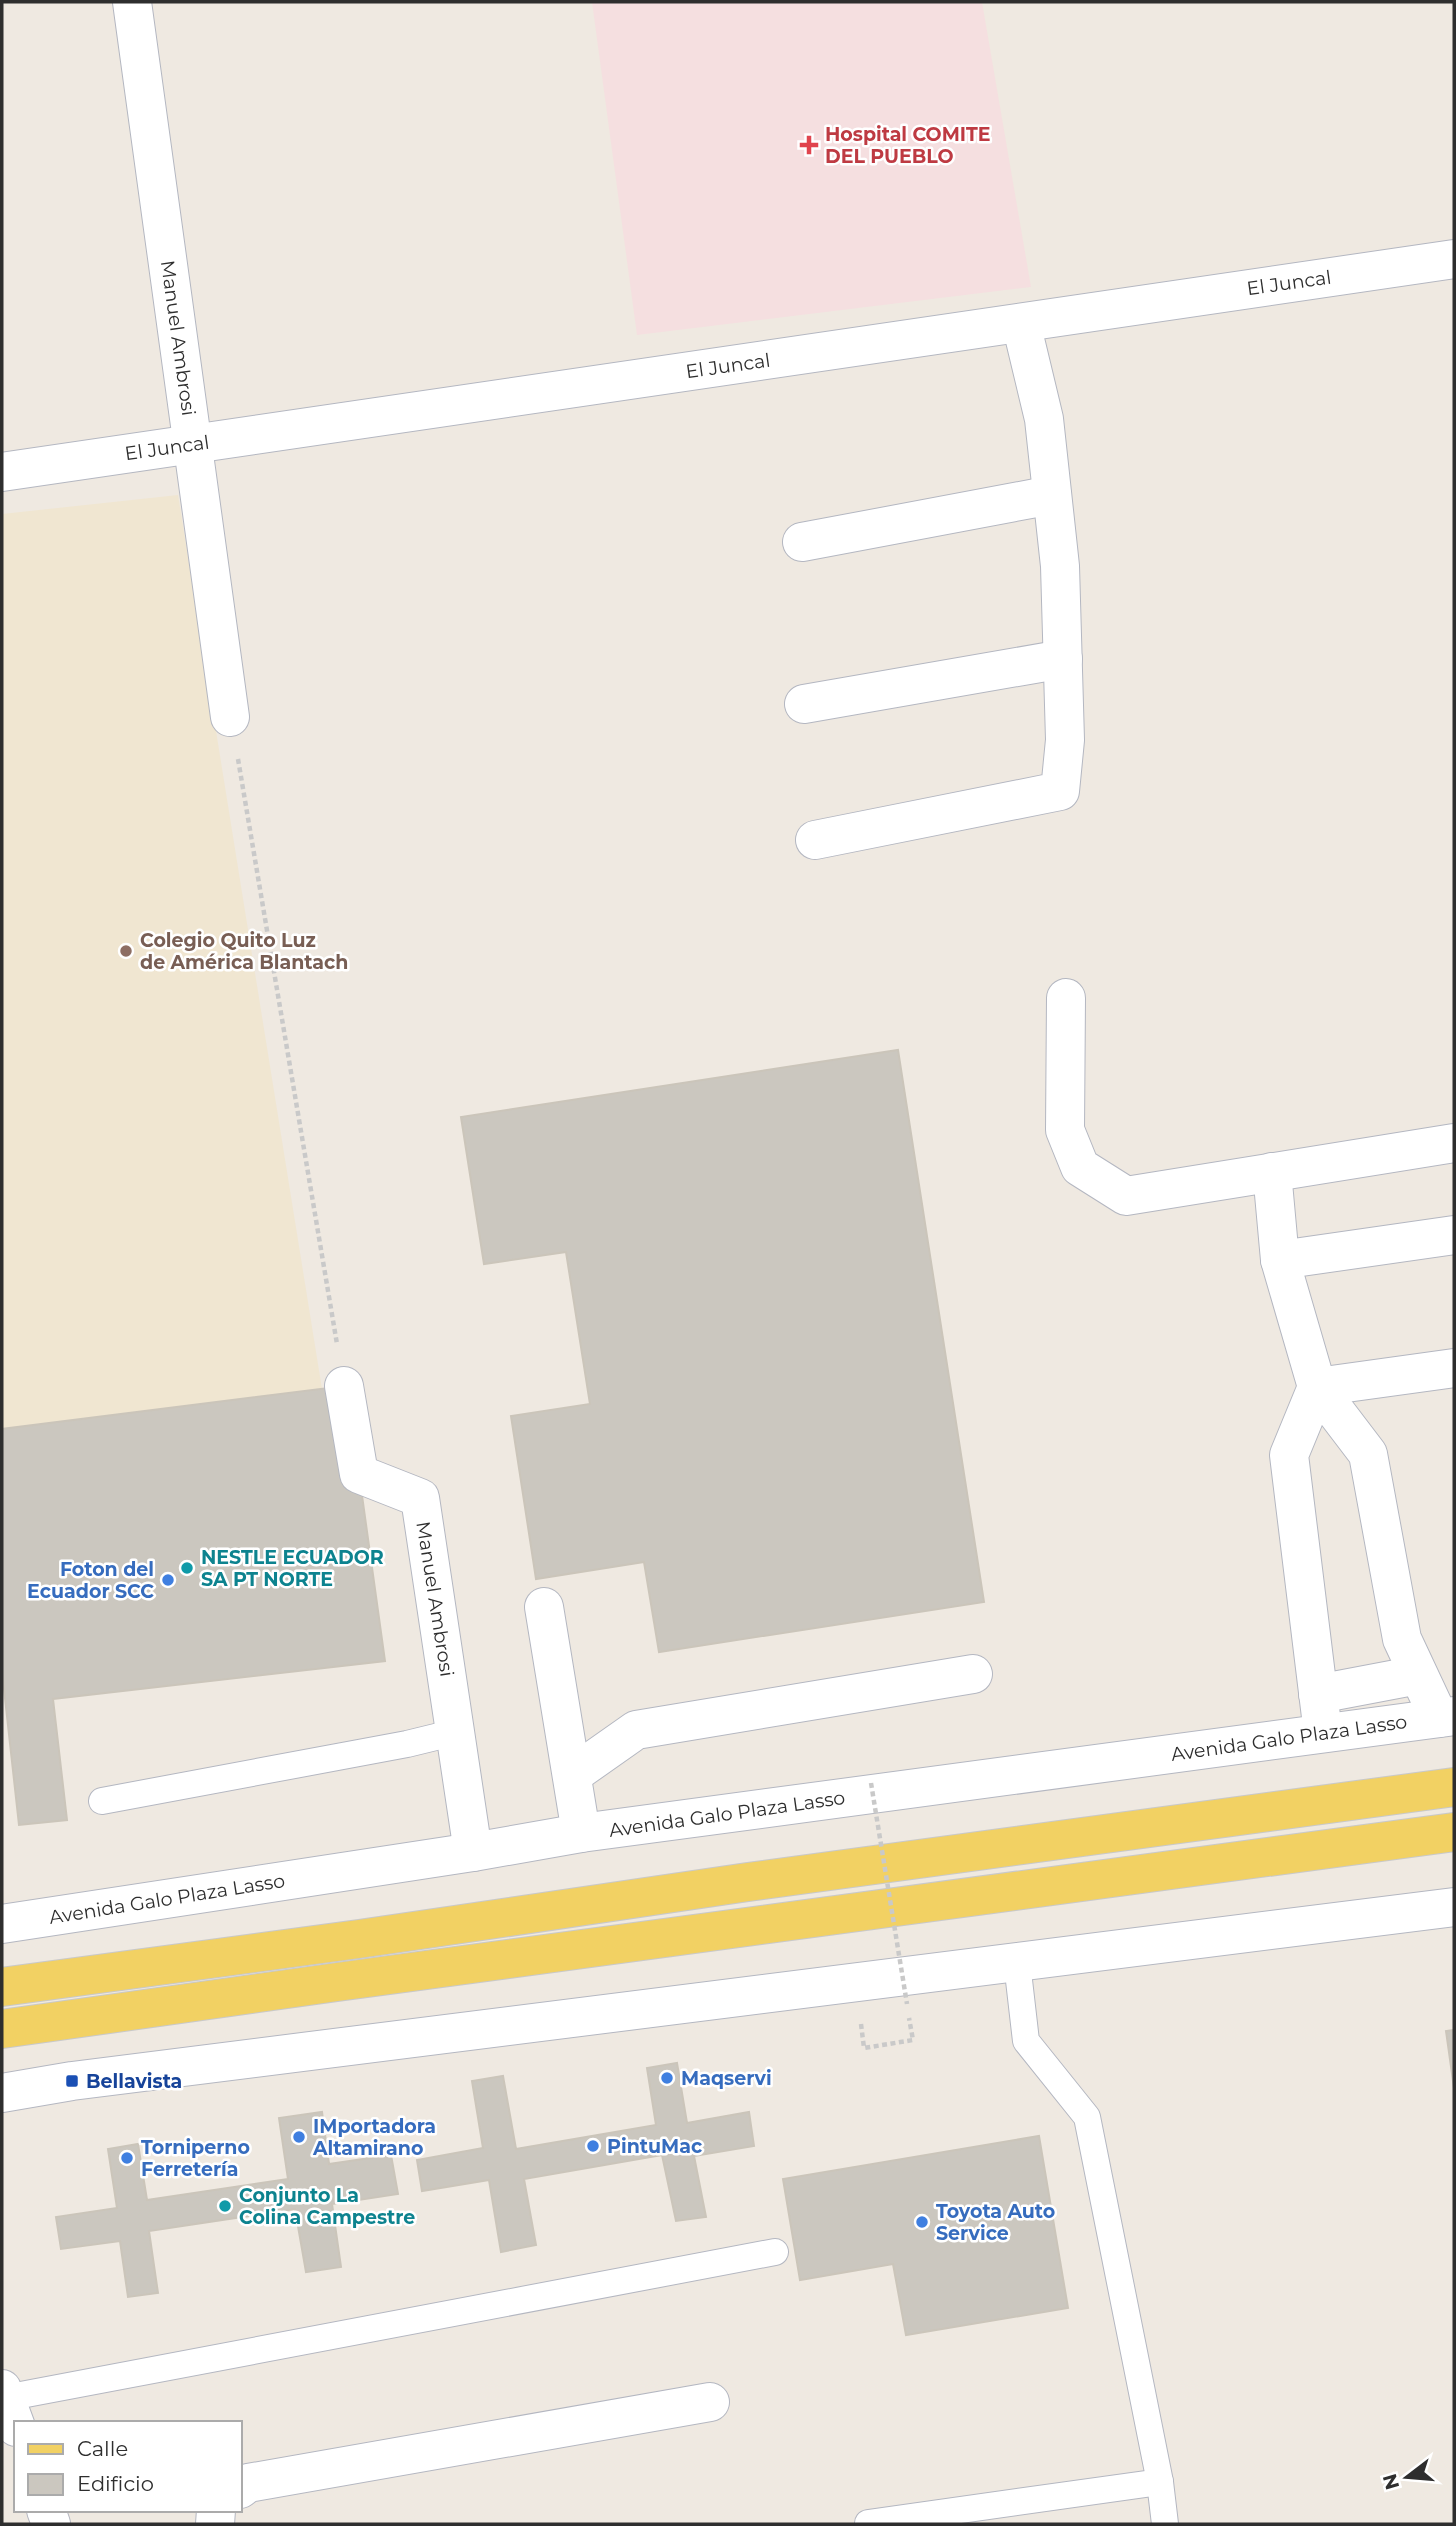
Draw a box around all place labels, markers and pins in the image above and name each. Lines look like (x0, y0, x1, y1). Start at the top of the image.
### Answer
place label: Hospital COMITE DEL PUEBLO (825, 123, 991, 168)
marker: Hospital COMITE DEL PUEBLO (799, 135, 819, 155)
place label: Colegio Quito Luz de América Blantach (140, 929, 348, 974)
marker: Colegio Quito Luz de América Blantach (118, 943, 134, 959)
place label: NESTLE ECUADOR SA PT NORTE (201, 1546, 384, 1591)
place label: Foton del Ecuador SCC (27, 1558, 154, 1603)
marker: NESTLE ECUADOR SA PT NORTE (179, 1560, 195, 1576)
marker: Foton del Ecuador SCC (160, 1572, 176, 1588)
place label: Maqservi (681, 2067, 772, 2090)
place label: Bellavista (86, 2070, 182, 2093)
marker: Maqservi (659, 2070, 675, 2086)
marker: Bellavista (64, 2073, 80, 2089)
place label: IMportadora Altamirano (312, 2115, 436, 2160)
marker: IMportadora Altamirano (291, 2129, 307, 2145)
place label: PintuMac (607, 2135, 702, 2158)
place label: Torniperno Ferretería (141, 2136, 250, 2181)
marker: PintuMac (585, 2138, 601, 2154)
marker: Torniperno Ferretería (119, 2150, 135, 2166)
place label: Conjunto La Colina Campestre (239, 2184, 415, 2229)
marker: Conjunto La Colina Campestre (217, 2198, 233, 2214)
place label: Toyota Auto Service (936, 2200, 1055, 2245)
marker: Toyota Auto Service (914, 2214, 930, 2230)

